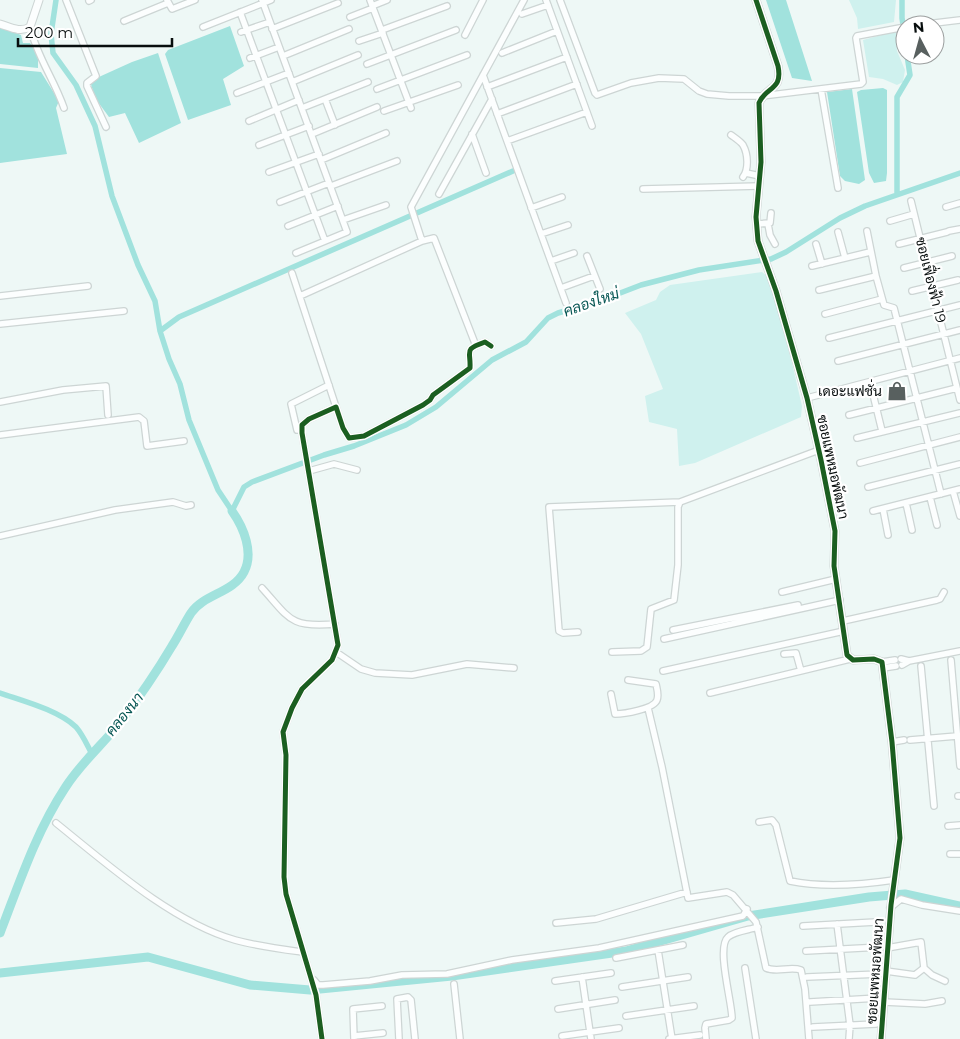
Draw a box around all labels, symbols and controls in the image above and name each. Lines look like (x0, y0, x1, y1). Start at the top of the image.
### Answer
scale bar (18, 15, 171, 47)
north arrow (895, 15, 945, 65)
text: N (912, 18, 925, 37)
text: 200 m (25, 23, 73, 42)
street label: ซอยเฟื่องฟ้า 19 (912, 234, 953, 325)
water label: คลองใหม่ (561, 283, 622, 320)
place label: เดอะแฟชั่น (818, 379, 882, 400)
shop icon: เดอะแฟชั่น (886, 380, 908, 402)
street label: ซอยแพหมอพัฒนา (813, 413, 853, 521)
water label: คลองนา (101, 689, 147, 739)
street label: ซอยแพหมอพัฒนา (862, 917, 888, 1025)

